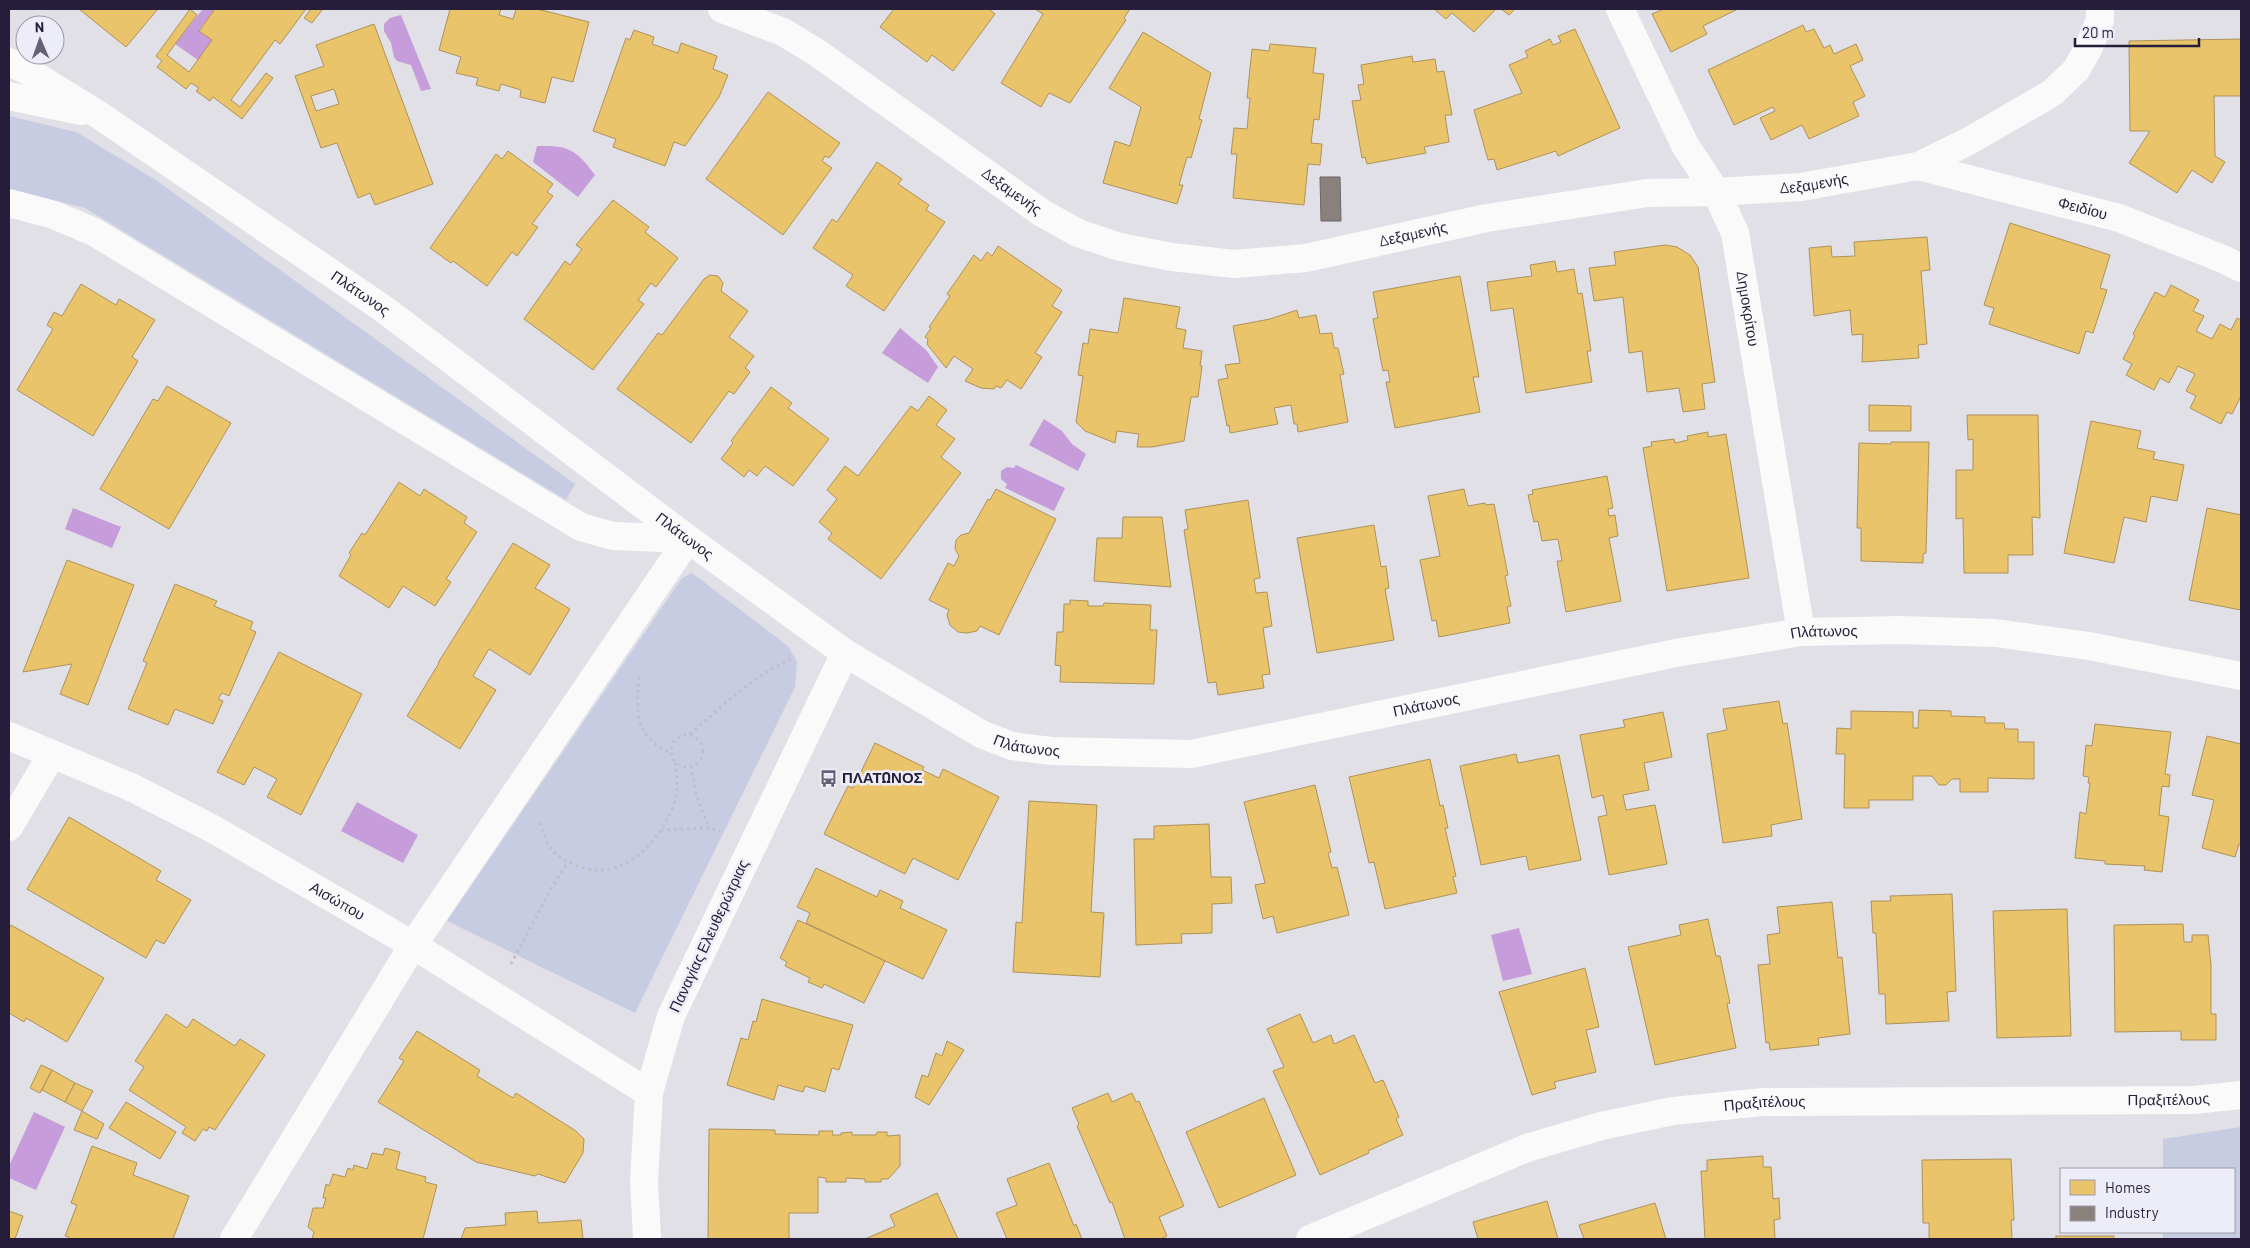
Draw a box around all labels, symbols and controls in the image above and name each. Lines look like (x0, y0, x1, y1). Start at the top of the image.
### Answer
north arrow (15, 15, 65, 65)
scale bar (2075, 15, 2199, 47)
text: N (35, 18, 44, 35)
text: 20 m (2082, 23, 2114, 41)
street label: Δεξαμενής (979, 163, 1046, 218)
street label: Δεξαμενής (1779, 169, 1850, 196)
street label: Φειδίου (2056, 193, 2109, 223)
street label: Δεξαμενής (1377, 217, 1449, 250)
street label: Πλάτωνος (328, 266, 394, 319)
street label: Δημοκρίτου (1733, 270, 1764, 348)
street label: Πλάτωνος (653, 508, 717, 563)
street label: Πλάτωνος (1789, 621, 1858, 642)
street label: Πλάτωνος (1391, 688, 1461, 720)
street label: Πλάτωνος (991, 730, 1060, 759)
bus stop icon: ΠΛΑΤΩΝΟΣ (818, 768, 838, 788)
place label: ΠΛΑΤΩΝΟΣ (842, 768, 923, 786)
street label: Παναγίας Ελευθερώτριας (665, 856, 751, 1015)
street label: Αισώπου (307, 877, 368, 923)
street label: Πραξιτέλους (2128, 1088, 2210, 1108)
street label: Πραξιτέλους (1723, 1092, 1805, 1114)
legend (2060, 1168, 2235, 1233)
text: Homes (2105, 1178, 2150, 1196)
text: Industry (2105, 1203, 2159, 1221)

